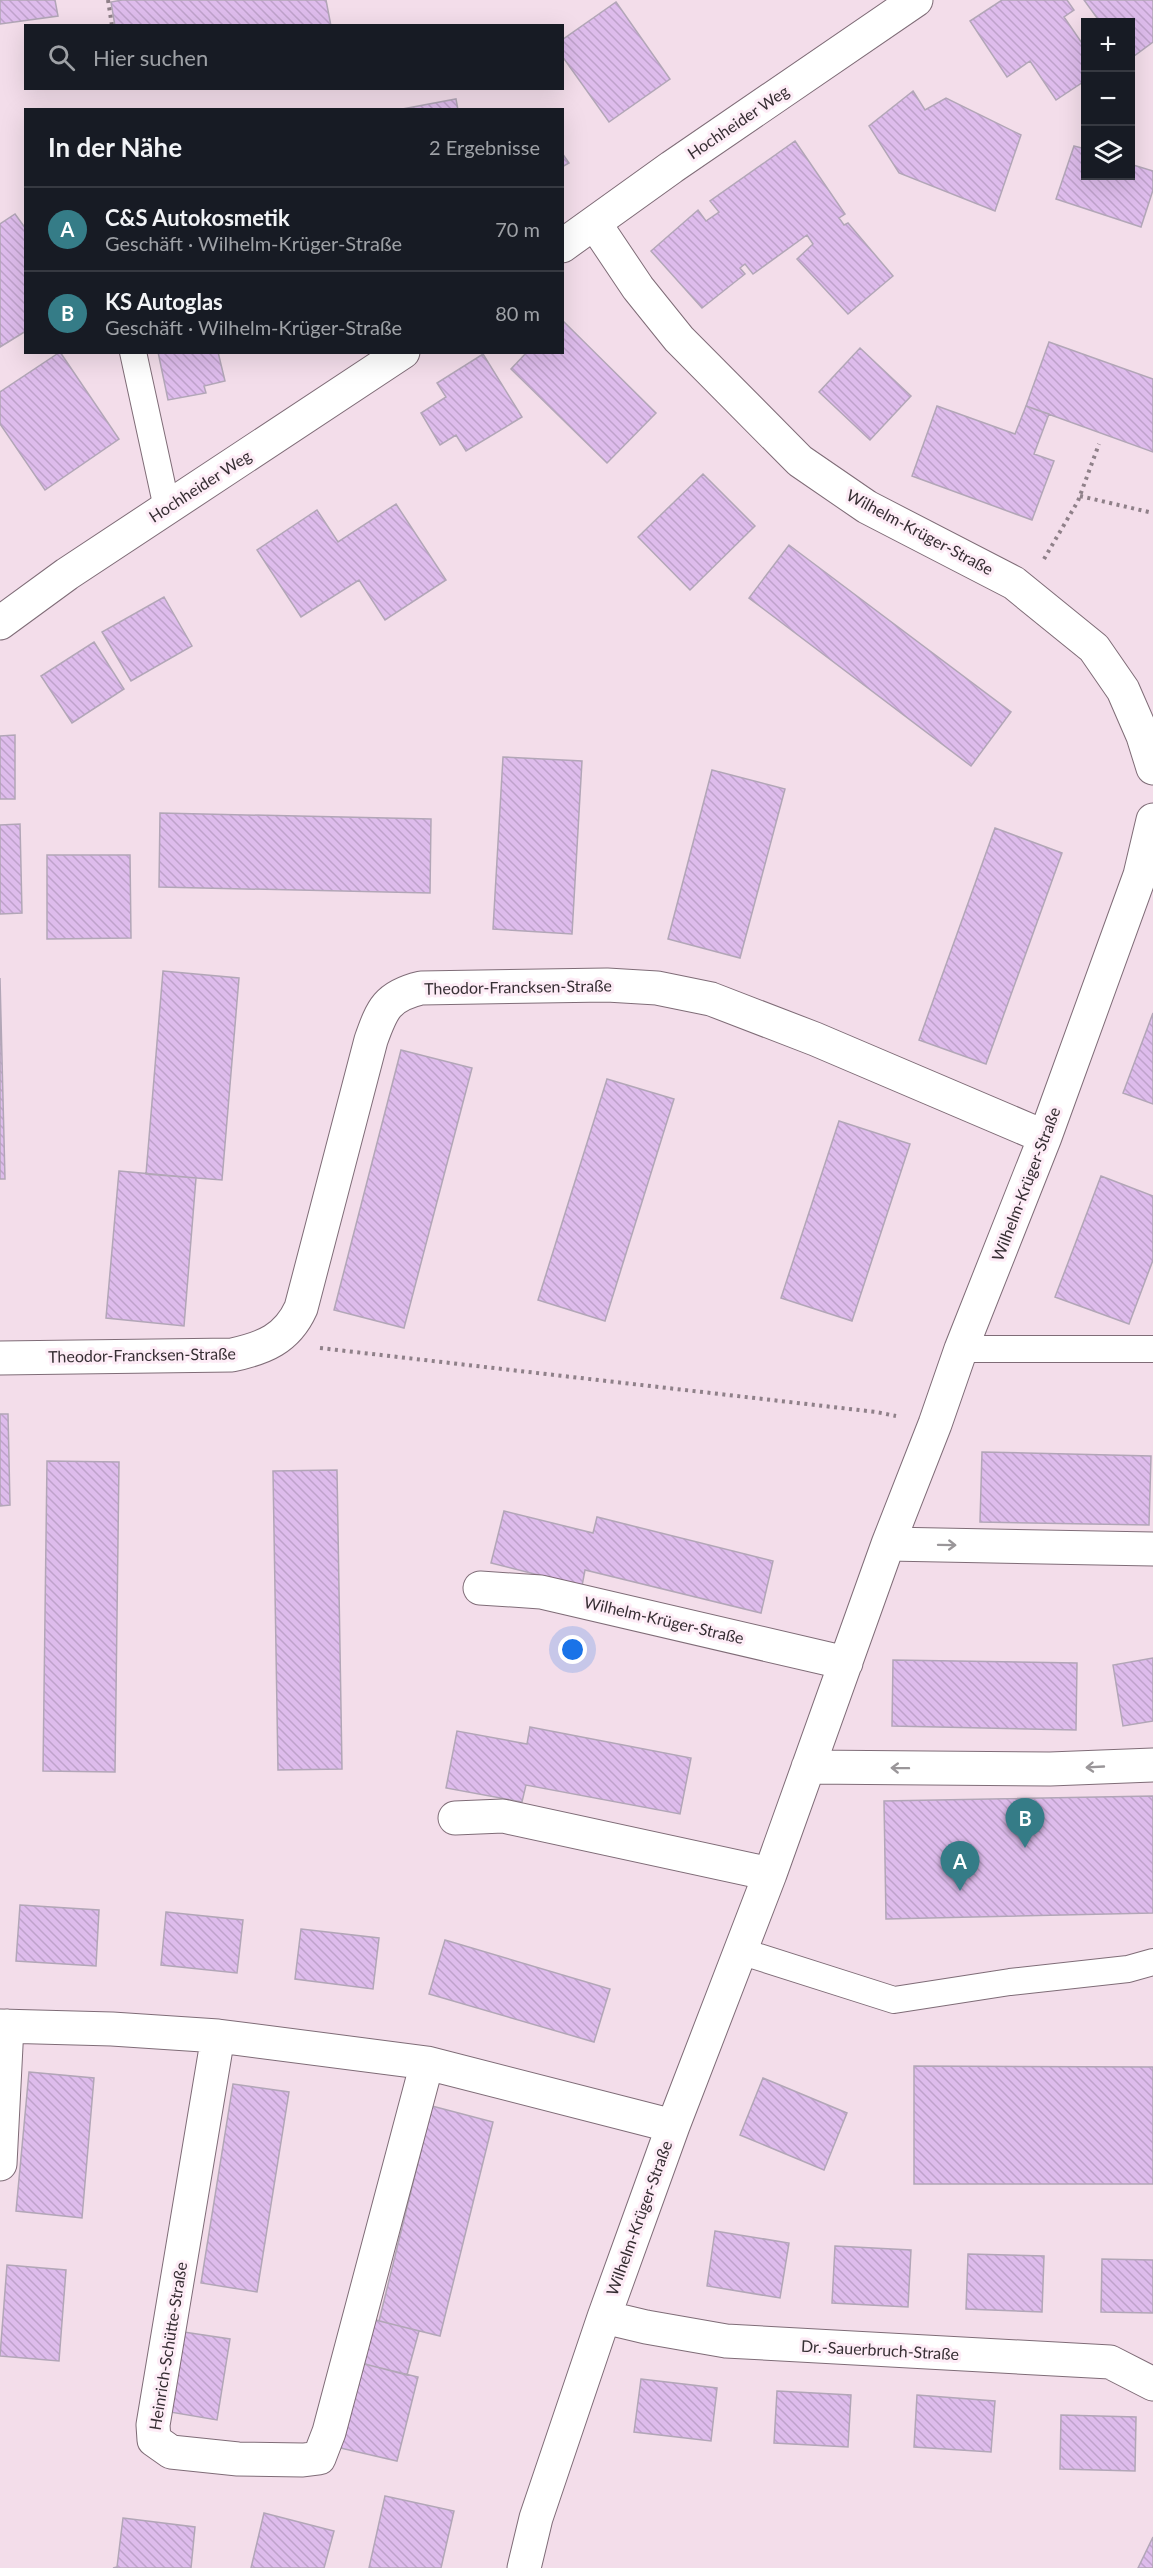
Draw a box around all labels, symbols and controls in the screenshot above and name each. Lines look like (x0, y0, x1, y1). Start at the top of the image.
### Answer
map controls (1081, 18, 1135, 180)
button: + (1081, 18, 1135, 72)
search box (24, 24, 564, 90)
icon: search (45, 41, 78, 74)
text: Hier suchen (93, 44, 208, 71)
button: − (1081, 72, 1135, 126)
street label: Hochheider Weg (683, 81, 792, 162)
button: layers (1081, 126, 1135, 180)
text: In der Nähe (48, 131, 182, 163)
text: 2 Ergebnisse (429, 135, 540, 159)
text: C&S Autokosmetik (105, 204, 290, 231)
text: A (61, 217, 74, 241)
text: 70 m (495, 217, 540, 241)
text: Geschäft · Wilhelm-Krüger-Straße (105, 231, 402, 255)
text: KS Autoglas (105, 288, 223, 315)
text: B (61, 301, 74, 325)
text: 80 m (495, 301, 540, 325)
text: Geschäft · Wilhelm-Krüger-Straße (105, 315, 402, 339)
street label: Hochheider Weg (145, 445, 254, 526)
street label: Wilhelm-Krüger-Straße (844, 485, 997, 578)
street label: Theodor-Francksen-Straße (424, 975, 612, 998)
street label: Wilhelm-Krüger-Straße (987, 1104, 1064, 1263)
street label: Theodor-Francksen-Straße (48, 1343, 236, 1366)
one-way arrow (936, 1539, 956, 1551)
street label: Wilhelm-Krüger-Straße (582, 1592, 746, 1647)
your location (558, 1635, 587, 1664)
one-way arrow (890, 1762, 910, 1774)
one-way arrow (1085, 1762, 1105, 1773)
pin: B (1006, 1798, 1044, 1848)
pin: A (940, 1842, 980, 1891)
street label: Wilhelm-Krüger-Straße (602, 2138, 675, 2298)
street label: Heinrich-Schütte-Straße (145, 2260, 190, 2431)
street label: Dr.-Sauerbruch-Straße (800, 2336, 960, 2363)

